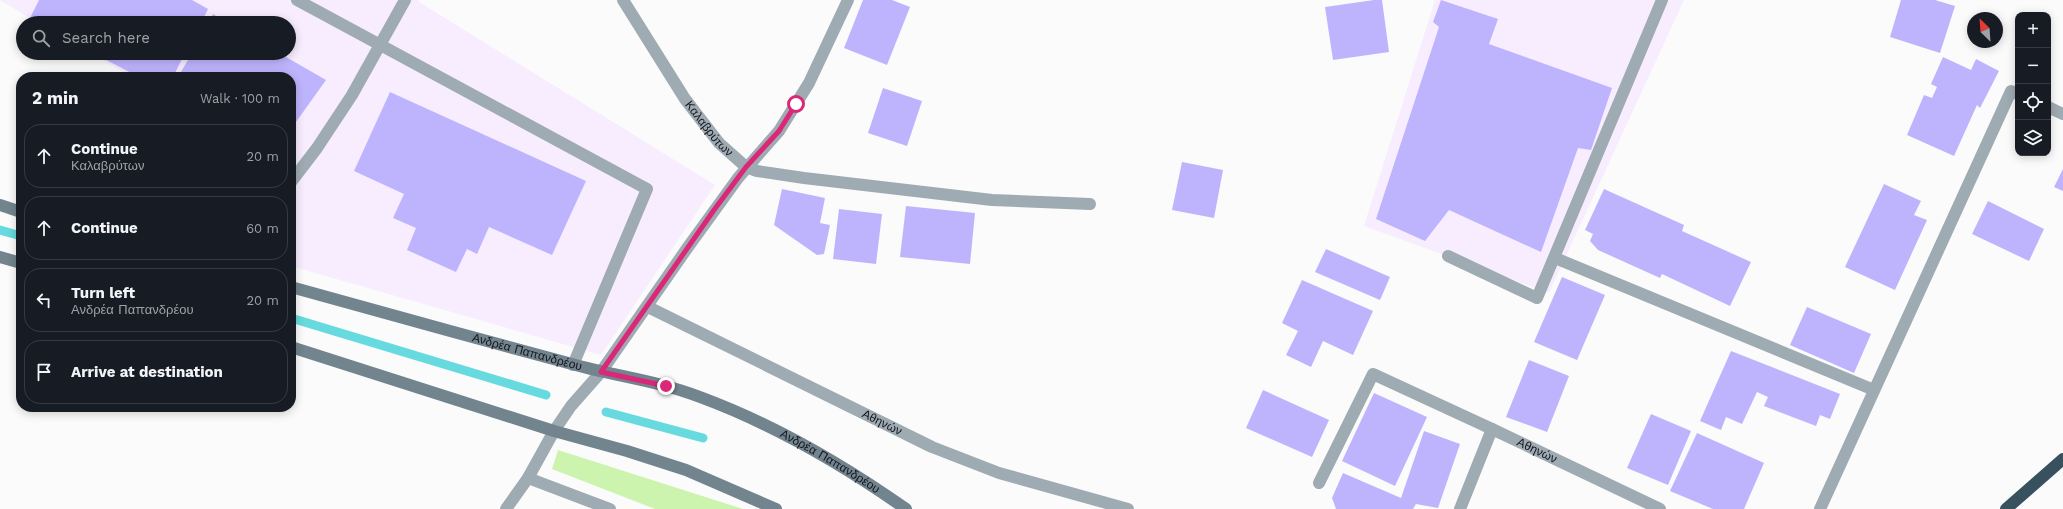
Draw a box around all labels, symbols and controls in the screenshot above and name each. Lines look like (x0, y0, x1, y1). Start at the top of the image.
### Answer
north arrow (1967, 12, 2003, 48)
map controls (2015, 12, 2051, 156)
button: + (2015, 12, 2051, 48)
search box (16, 16, 296, 60)
icon: search (30, 27, 52, 49)
text: Search here (62, 29, 150, 47)
button: − (2015, 48, 2051, 84)
button: locate (2015, 84, 2051, 120)
text: 2 min (32, 88, 78, 108)
text: Walk · 100 m (200, 91, 280, 106)
route start (787, 95, 805, 113)
street label: Καλαβρύτων (682, 98, 736, 159)
button: layers (2015, 120, 2051, 156)
text: Continue (71, 140, 138, 158)
icon: ahead (33, 145, 55, 167)
text: 20 m (247, 149, 279, 164)
text: Καλαβρύτων (71, 158, 144, 173)
icon: ahead (33, 217, 55, 239)
text: Continue (71, 219, 138, 237)
text: 60 m (246, 221, 279, 236)
text: Turn left (71, 284, 135, 302)
icon: left (33, 289, 55, 311)
text: 20 m (247, 293, 279, 308)
text: Ανδρέα Παπανδρέου (71, 302, 194, 317)
street label: Ανδρέα Παπανδρέου (471, 330, 584, 373)
icon: arrive (33, 361, 55, 383)
text: Arrive at destination (71, 363, 223, 381)
route end (657, 377, 675, 395)
street label: Αθηνών (860, 407, 904, 438)
street label: Ανδρέα Παπανδρέου (778, 427, 883, 496)
street label: Αθηνών (1515, 435, 1559, 466)

